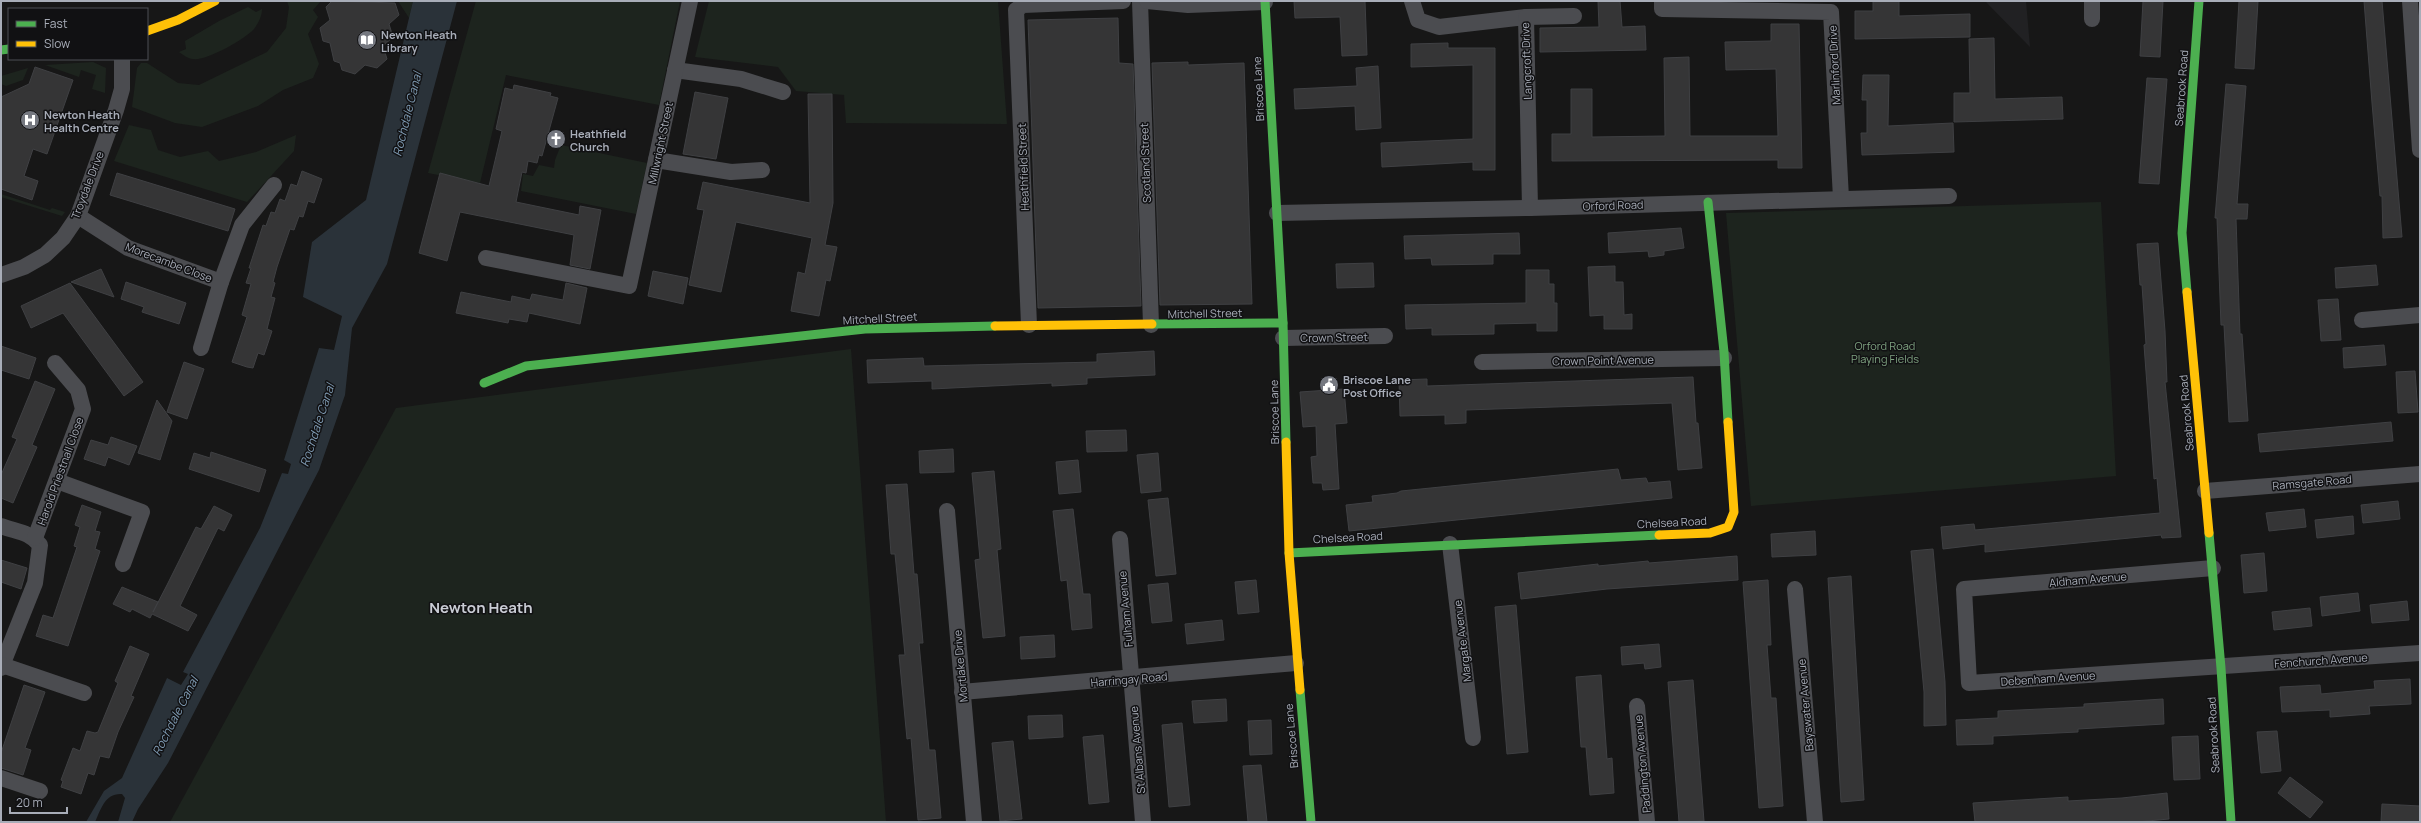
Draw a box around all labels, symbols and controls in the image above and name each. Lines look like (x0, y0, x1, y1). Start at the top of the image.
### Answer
legend (8, 8, 148, 60)
text: Fast (44, 15, 68, 32)
street label: Langcroft Drive (1517, 21, 1535, 100)
street label: Marlinford Drive (1824, 24, 1844, 105)
place label: Newton Heath Library (381, 27, 457, 55)
library icon: Newton Heath Library (356, 29, 378, 51)
text: Slow (44, 35, 70, 52)
street label: Seabrook Road (2171, 49, 2191, 127)
street label: Briscoe Lane (1249, 56, 1267, 122)
water label: Rochdale Canal (388, 68, 426, 158)
street label: Millwright Street (644, 100, 676, 186)
place label: Newton Heath Health Centre (44, 107, 120, 135)
hospital icon: Newton Heath Health Centre (19, 109, 41, 131)
street label: Heathfield Street (1014, 123, 1032, 211)
street label: Scotland Street (1136, 123, 1154, 203)
place label: Heathfield Church (570, 126, 627, 154)
church icon: Heathfield Church (545, 128, 567, 150)
street label: Troydale Drive (67, 149, 107, 221)
street label: Orford Road (1582, 196, 1644, 214)
street label: Morecambe Close (123, 239, 215, 286)
street label: Mitchell Street (1168, 305, 1242, 321)
street label: Mitchell Street (842, 309, 918, 327)
street label: Crown Street (1300, 329, 1368, 345)
park label: Orford Road Playing Fields (1851, 338, 1919, 366)
street label: Crown Point Avenue (1552, 352, 1655, 368)
place label: Briscoe Lane Post Office (1343, 372, 1411, 400)
public building icon: Briscoe Lane Post Office (1318, 374, 1340, 396)
street label: Seabrook Road (2175, 374, 2197, 452)
water label: Rochdale Canal (296, 379, 339, 469)
street label: Briscoe Lane (1266, 379, 1282, 445)
street label: Harold Priestnall Close (33, 414, 87, 527)
street label: Ramsgate Road (2272, 471, 2352, 493)
street label: Chelsea Road (1637, 513, 1707, 531)
street label: Chelsea Road (1313, 528, 1383, 546)
street label: Aldham Avenue (2049, 568, 2128, 590)
street label: Fulham Avenue (1114, 570, 1136, 648)
district label: Newton Heath (429, 597, 533, 618)
street label: Margate Avenue (1449, 599, 1474, 683)
street label: Mortlake Drive (949, 629, 971, 703)
street label: Fenchurch Avenue (2274, 649, 2369, 671)
street label: Bayswater Avenue (1793, 658, 1817, 752)
street label: Debenham Avenue (2000, 667, 2096, 689)
street label: Harringay Road (1090, 668, 1168, 690)
water label: Rochdale Canal (148, 672, 203, 758)
street label: Seabrook Road (2204, 696, 2222, 774)
street label: Briscoe Lane (1281, 703, 1301, 769)
street label: St Albans Avenue (1126, 705, 1148, 794)
street label: Paddington Avenue (1630, 714, 1654, 814)
scale bar (10, 789, 67, 815)
text: 20 m (16, 794, 43, 811)

